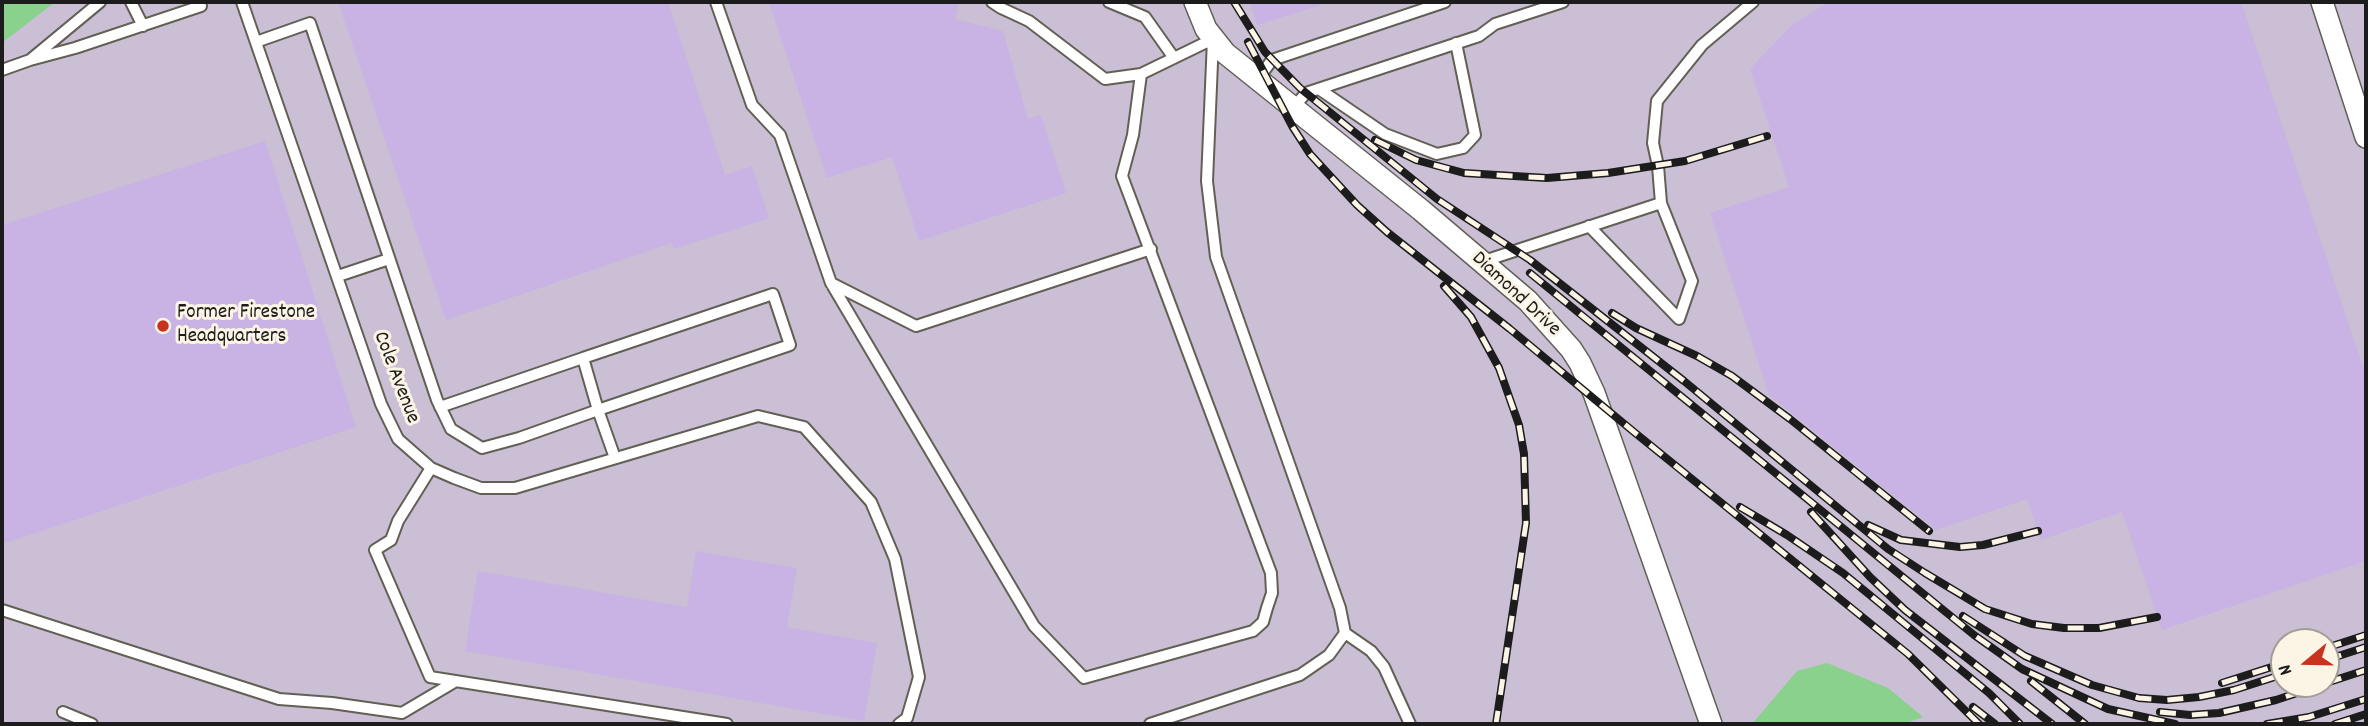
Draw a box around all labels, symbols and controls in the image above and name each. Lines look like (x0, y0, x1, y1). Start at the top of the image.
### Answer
street label: Diamond Drive (1465, 247, 1565, 343)
place label: Former Firestone Headquarters (177, 301, 315, 351)
marker: Former Firestone Headquarters (155, 318, 171, 334)
street label: Cole Avenue (366, 329, 424, 427)
north arrow (2270, 628, 2340, 698)
text: N (2272, 661, 2301, 678)

